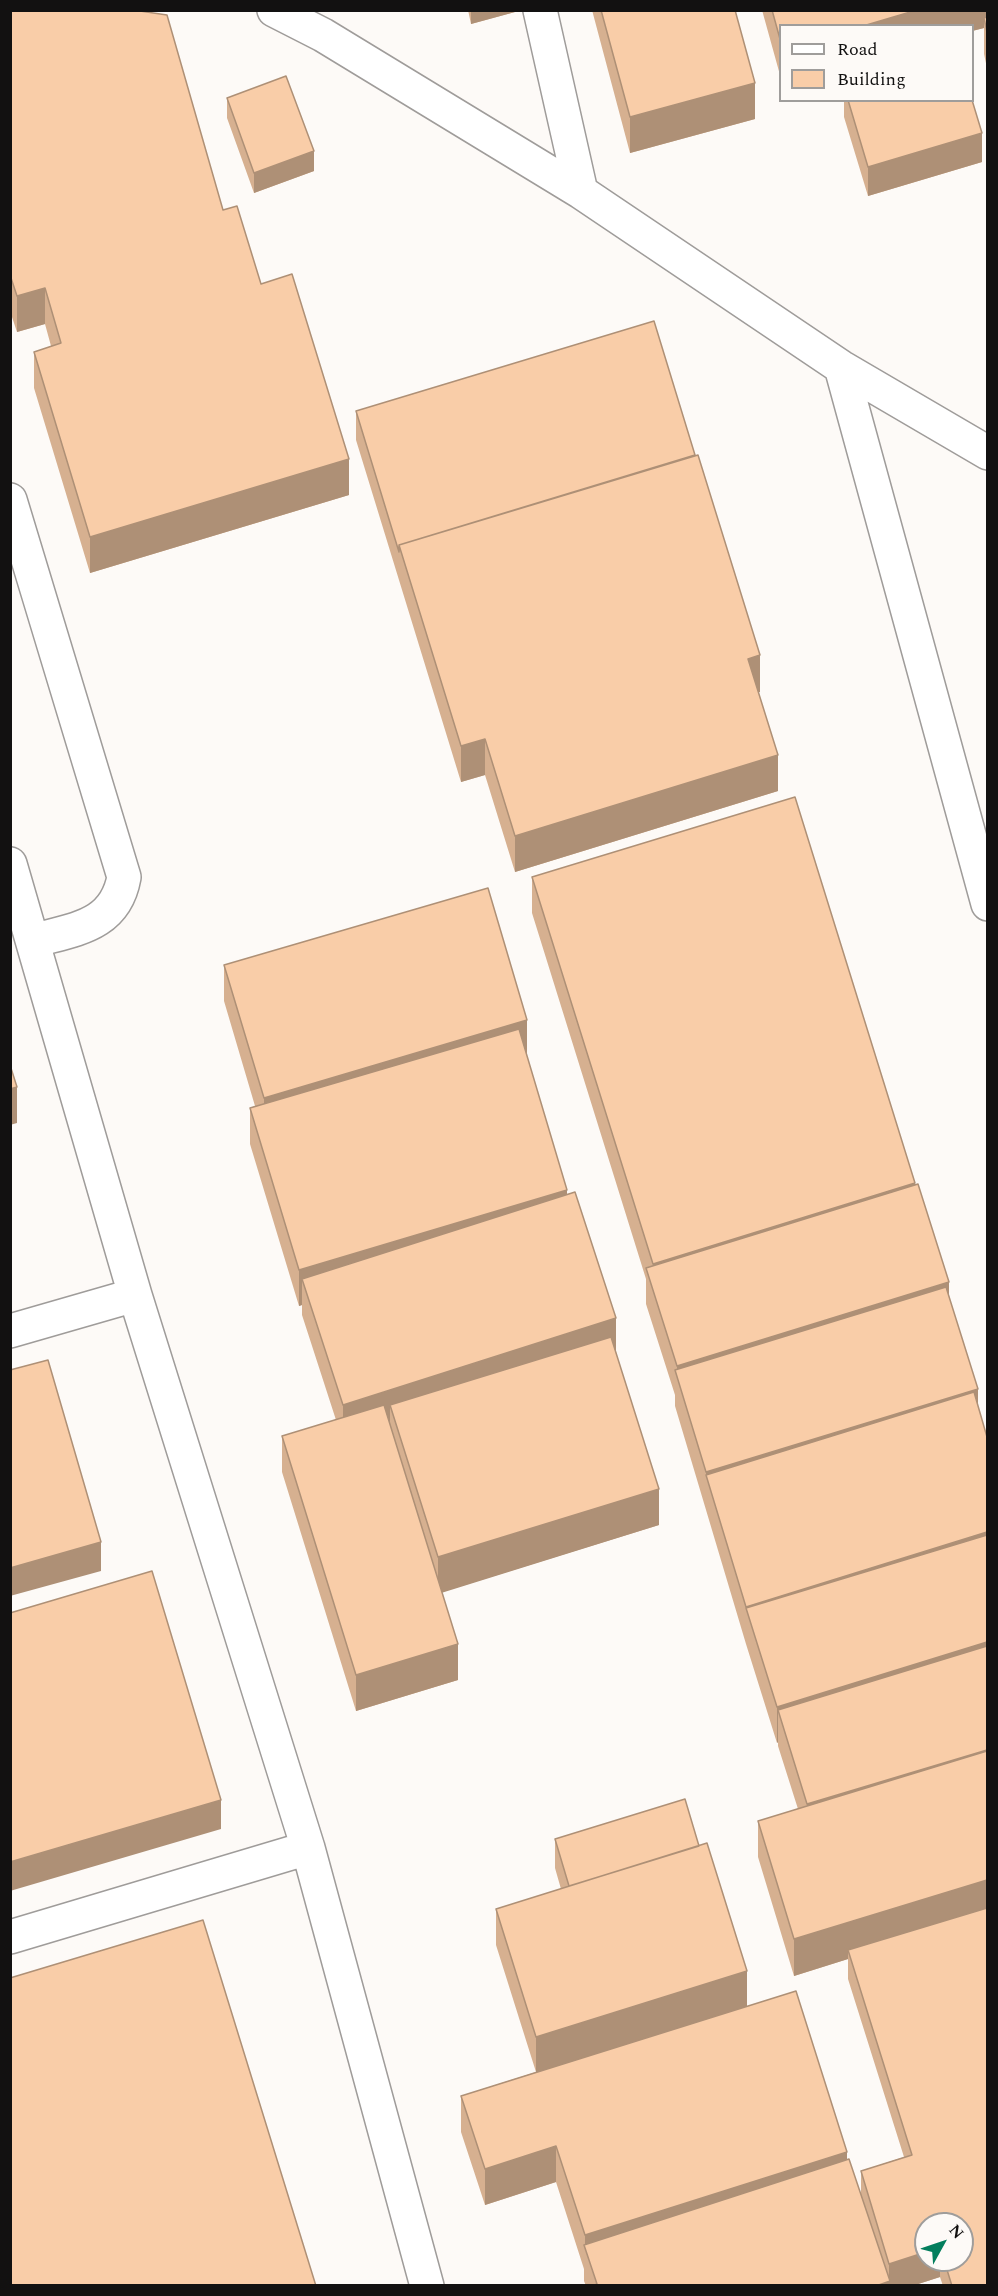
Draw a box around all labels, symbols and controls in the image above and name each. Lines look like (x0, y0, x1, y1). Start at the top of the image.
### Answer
legend (779, 24, 974, 102)
text: Road (837, 36, 878, 63)
text: Building (837, 66, 906, 93)
north arrow (914, 2212, 974, 2272)
text: N (943, 2219, 970, 2244)

